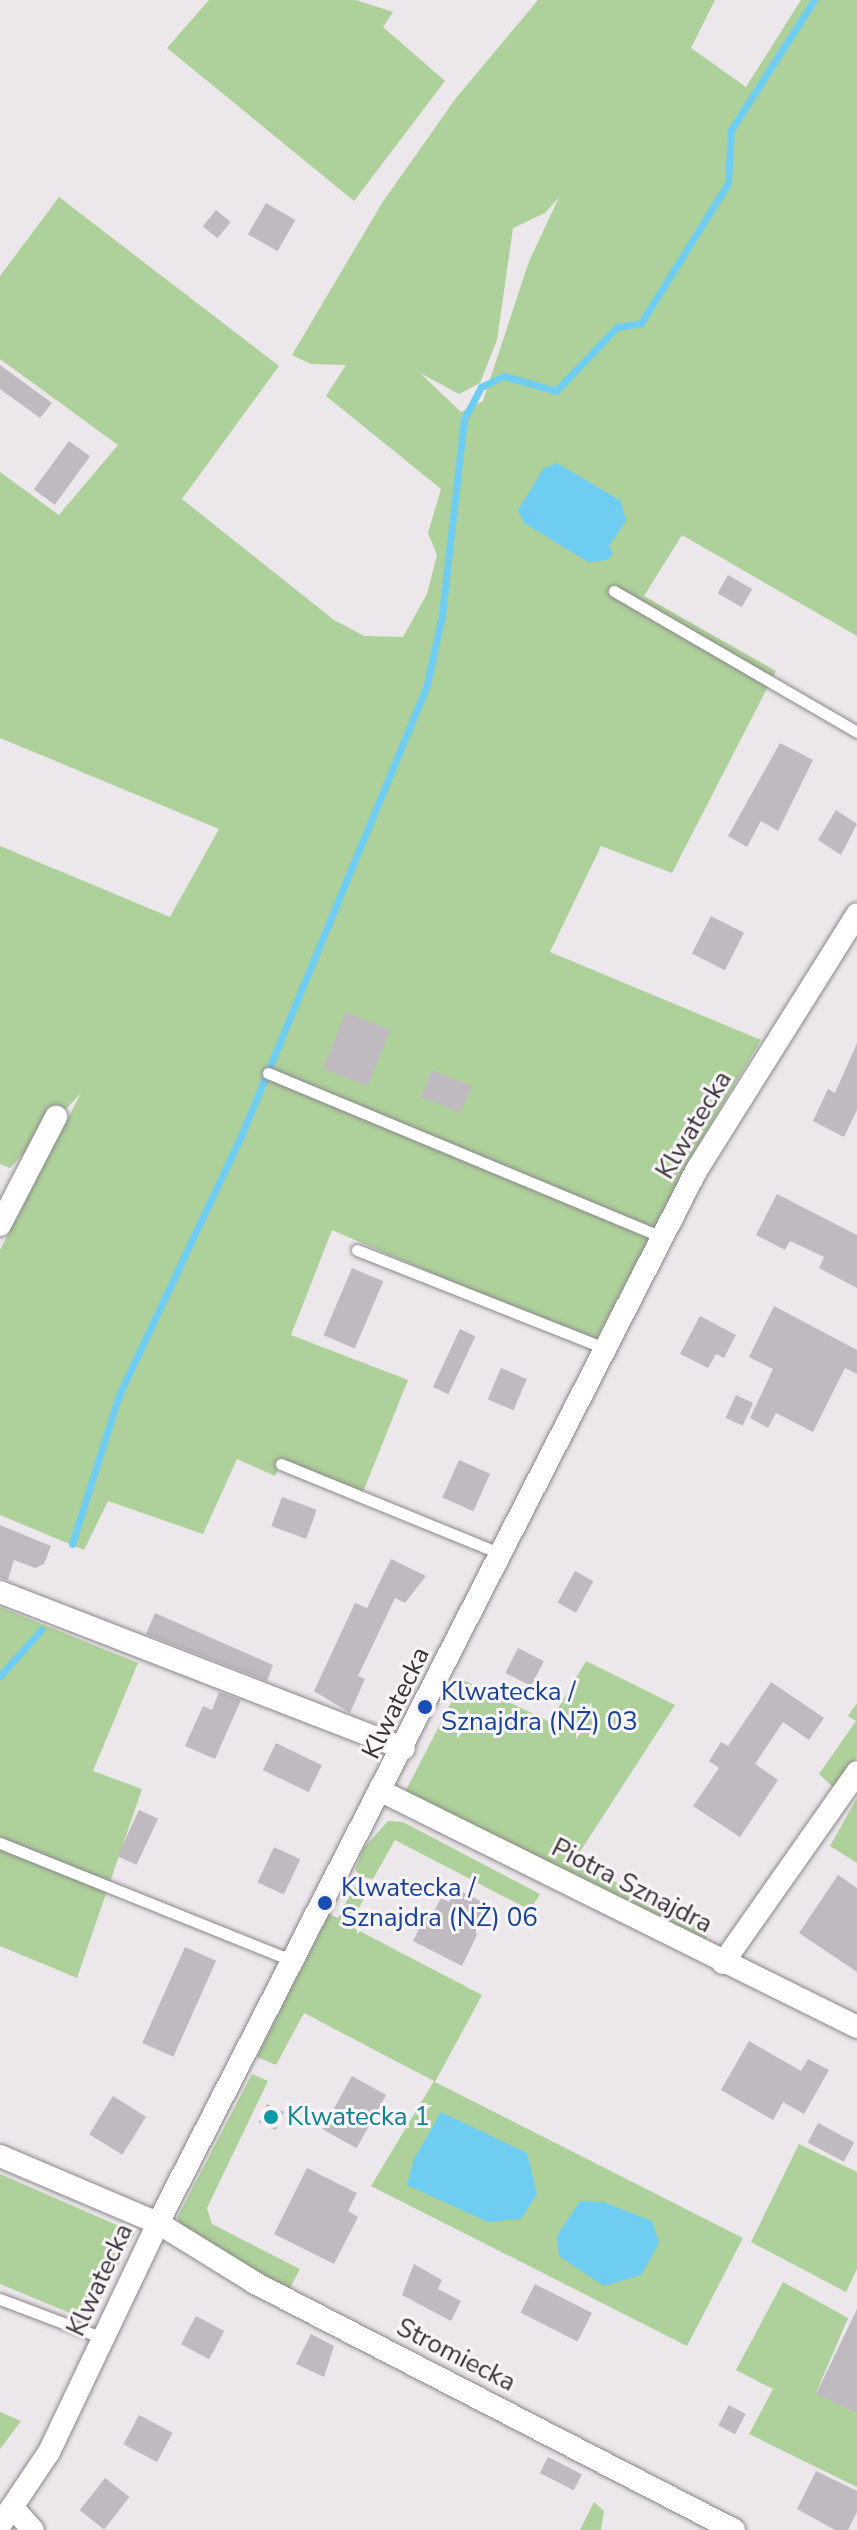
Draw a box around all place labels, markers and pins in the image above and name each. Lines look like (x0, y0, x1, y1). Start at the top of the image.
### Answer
place label: Klwatecka / Sznajdra (NŻ) 03 (441, 1676, 638, 1738)
marker: Klwatecka / Sznajdra (NŻ) 03 (416, 1698, 434, 1716)
place label: Klwatecka / Sznajdra (NŻ) 06 (341, 1872, 538, 1934)
marker: Klwatecka / Sznajdra (NŻ) 06 (316, 1894, 334, 1912)
place label: Klwatecka 1 (287, 2101, 430, 2133)
marker: Klwatecka 1 (262, 2108, 280, 2126)

